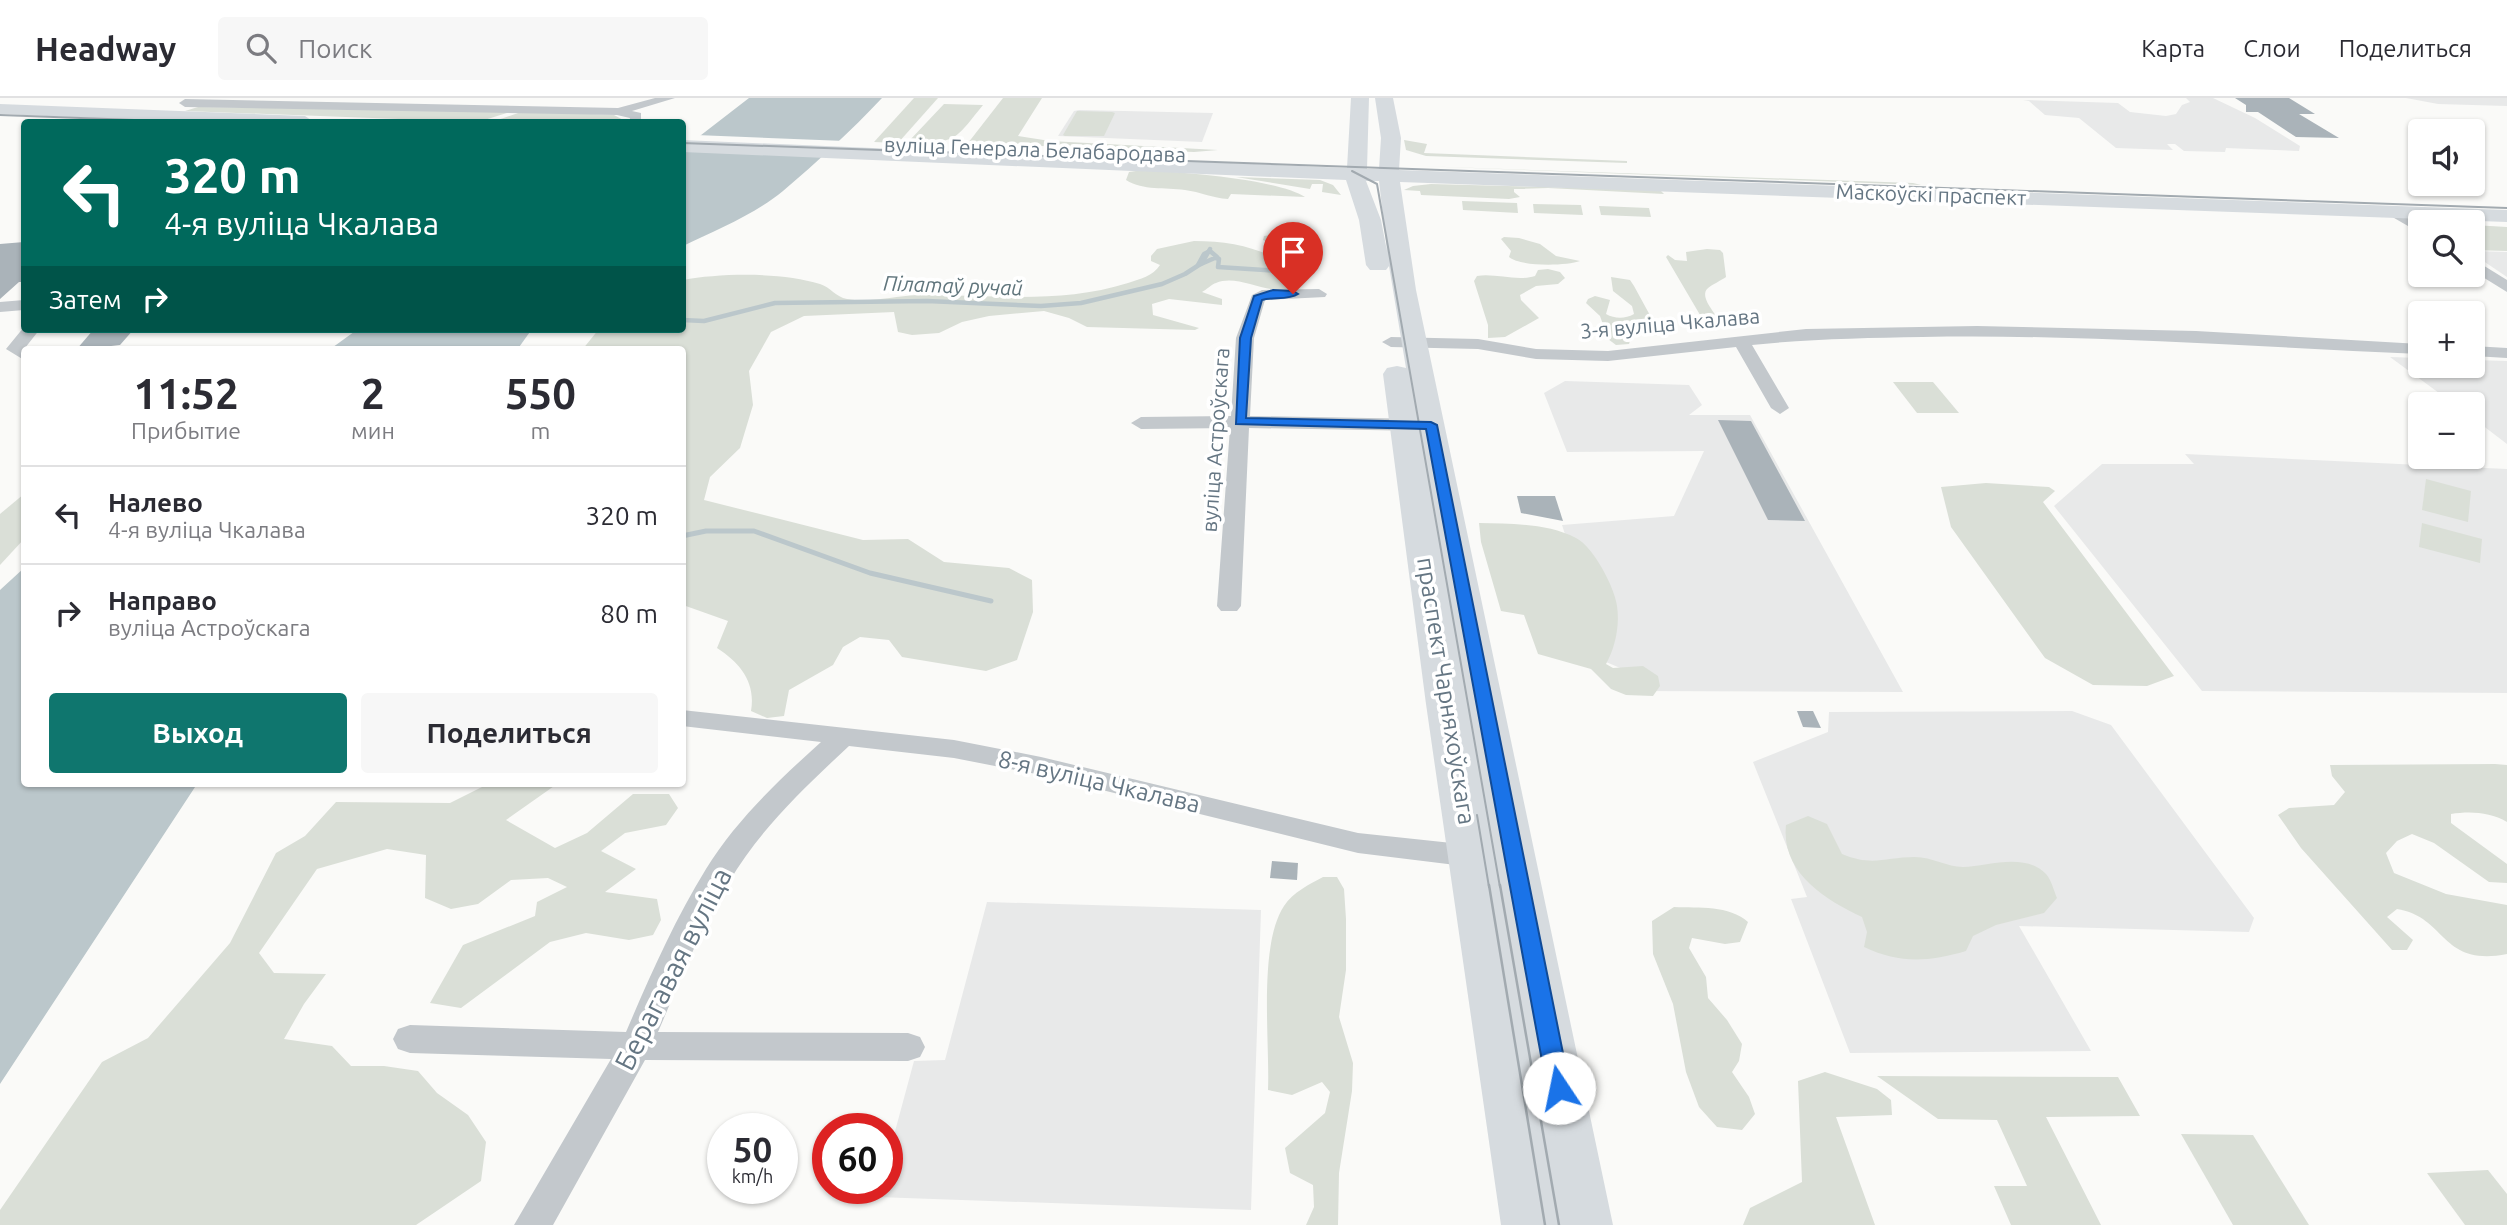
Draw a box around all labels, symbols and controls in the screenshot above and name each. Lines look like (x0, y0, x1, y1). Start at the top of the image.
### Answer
search box (218, 17, 708, 80)
icon: search (242, 29, 280, 67)
text: Headway (35, 30, 176, 67)
text: Поиск (298, 34, 372, 63)
text: Карта (2141, 35, 2205, 62)
text: Слои (2243, 35, 2301, 62)
text: Поделиться (2339, 35, 2472, 62)
map controls (2408, 119, 2485, 469)
button: sound (2408, 119, 2485, 196)
street label: вуліца Генерала Белабародава (884, 132, 1186, 166)
icon: left (49, 147, 140, 238)
text: 320 m (164, 147, 301, 202)
street label: Маскоўскі праспект (1835, 179, 2027, 209)
text: 4-я вуліца Чкалава (164, 205, 439, 241)
button: search (2408, 210, 2485, 287)
pin (1263, 222, 1323, 294)
icon: arrive (1274, 233, 1312, 271)
water label: Пілатаў ручай (883, 271, 1023, 299)
icon: right (136, 280, 174, 318)
text: Затем (49, 285, 122, 314)
button: + (2408, 301, 2485, 378)
street label: 3-я вуліца Чкалава (1579, 303, 1761, 343)
street label: вуліца Астроўскага (1197, 347, 1233, 533)
text: 11:52 (133, 370, 239, 417)
text: 2 (361, 370, 385, 417)
text: 550 (505, 370, 576, 417)
button: − (2408, 392, 2485, 469)
text: Прибытие (131, 418, 241, 443)
text: мин (351, 418, 395, 443)
text: m (530, 418, 550, 443)
text: Налево (108, 488, 203, 517)
icon: left (49, 496, 87, 534)
text: 320 m (586, 501, 658, 530)
text: 4-я вуліца Чкалава (108, 517, 306, 542)
street label: праспект Чарняхоўскага (1412, 555, 1481, 827)
text: Направо (108, 586, 217, 615)
icon: right (49, 594, 87, 632)
text: 80 m (600, 599, 658, 628)
text: вуліца Астроўскага (108, 615, 310, 640)
button: Выход (49, 693, 347, 773)
button: Поделиться (361, 693, 658, 773)
street label: 8-я вуліца Чкалава (996, 745, 1203, 818)
street label: Берагавая вуліца (608, 862, 737, 1075)
position arrow (1522, 1051, 1596, 1125)
speed limit sign: 60 (812, 1113, 903, 1204)
text: 50 (733, 1129, 772, 1169)
text: km/h (732, 1166, 773, 1186)

